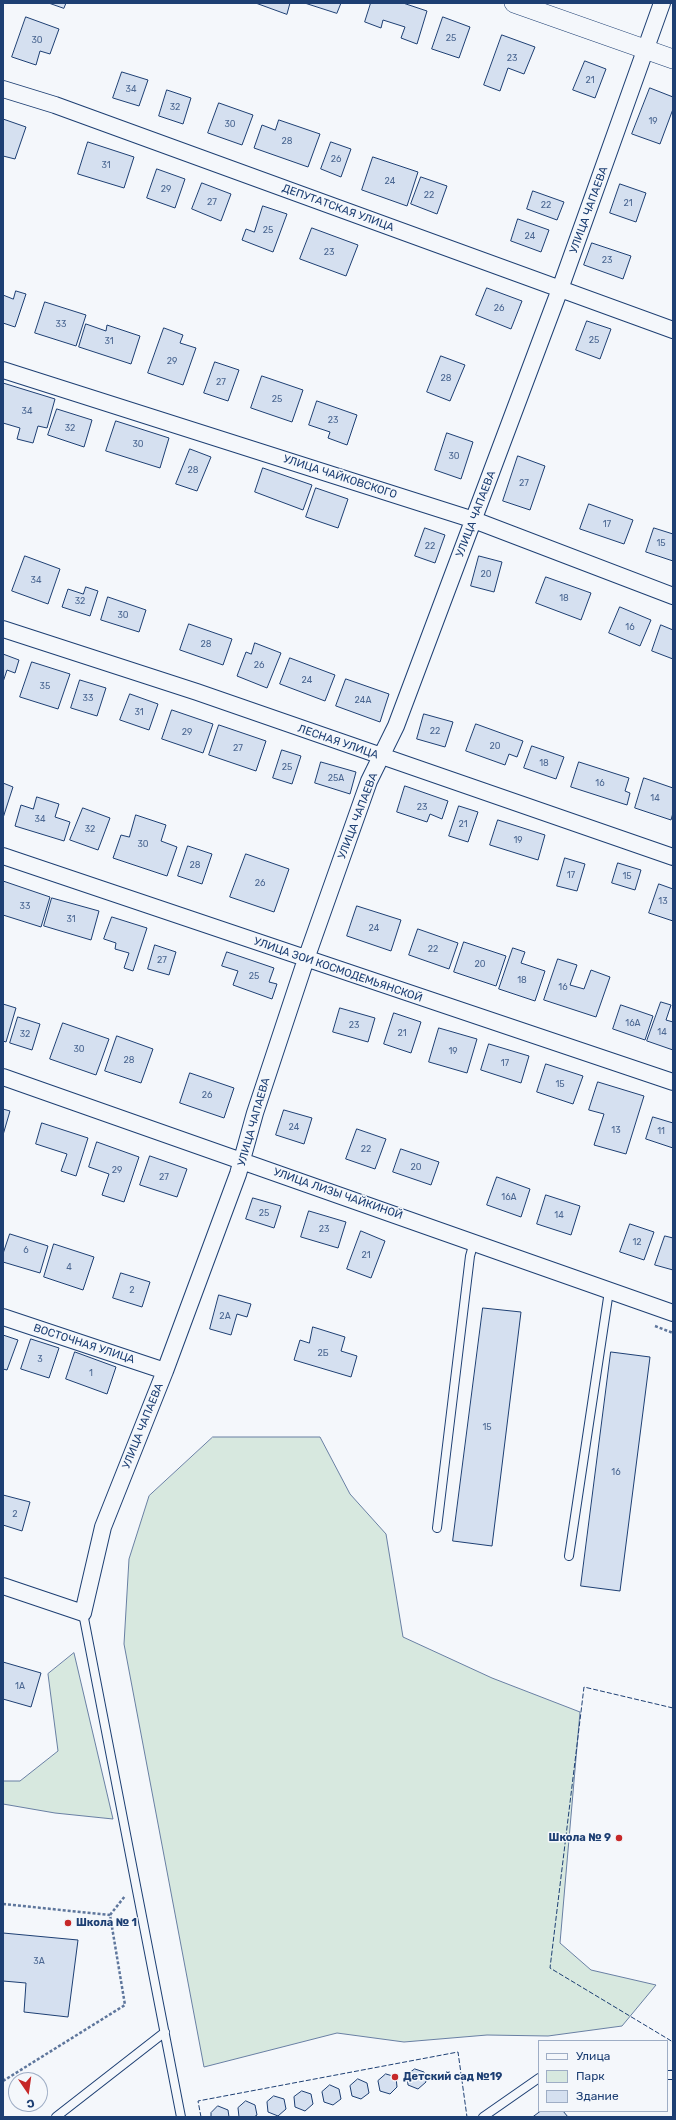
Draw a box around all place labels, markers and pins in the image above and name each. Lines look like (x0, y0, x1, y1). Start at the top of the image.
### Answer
place label: Школа № 9 (549, 1831, 611, 1845)
marker: Школа № 9 (614, 1833, 624, 1843)
place label: Школа № 1 (76, 1916, 137, 1930)
marker: Школа № 1 (63, 1918, 73, 1928)
place label: Детский сад №19 (403, 2070, 502, 2084)
marker: Детский сад №19 (390, 2072, 400, 2082)

